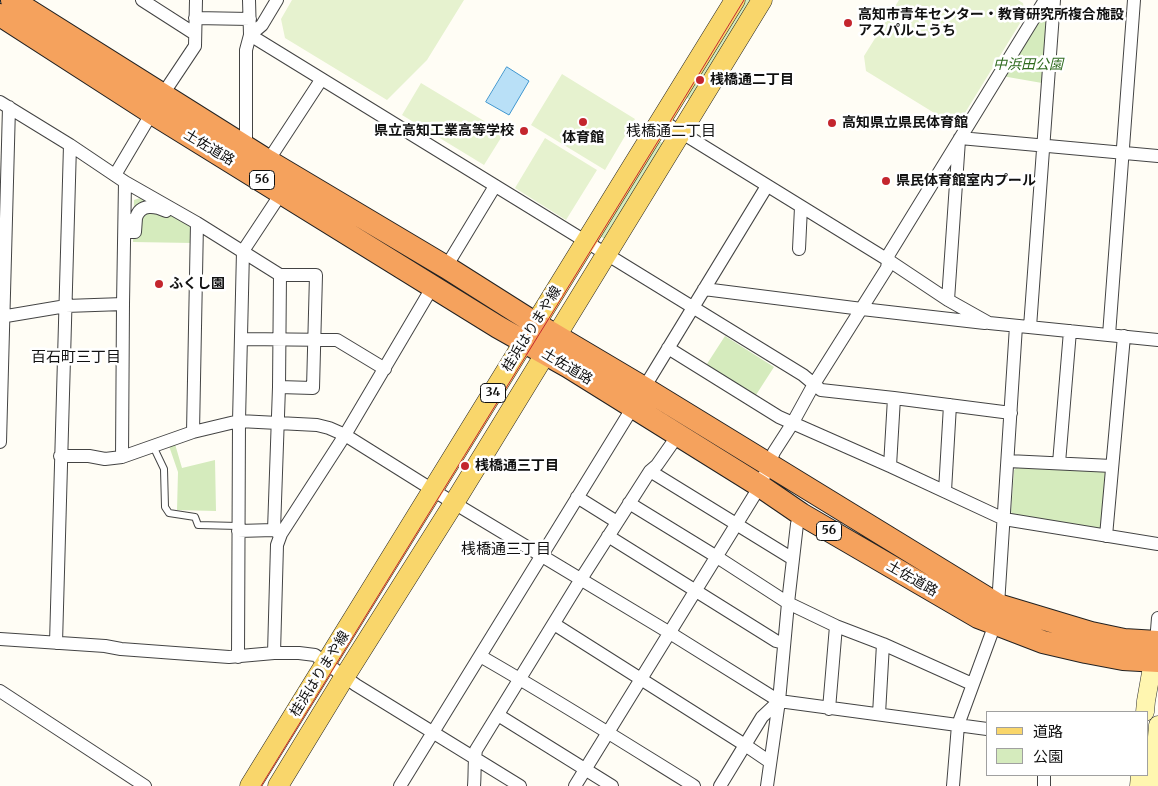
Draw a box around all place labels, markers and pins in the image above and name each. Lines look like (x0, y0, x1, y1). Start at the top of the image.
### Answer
place label: 高知市青年センター・教育研究所複合施設 アスパルこうち (858, 7, 1124, 40)
marker: 高知市青年センター・教育研究所複合施設 アスパルこうち (842, 17, 854, 29)
place label: 桟橋通二丁目 (710, 72, 794, 88)
marker: 桟橋通二丁目 (694, 74, 706, 86)
place label: 高知県立県民体育館 (842, 115, 968, 131)
marker: 体育館 (577, 116, 589, 128)
marker: 高知県立県民体育館 (826, 117, 838, 129)
place label: 県立高知工業高等学校 (374, 123, 514, 139)
marker: 県立高知工業高等学校 (518, 125, 530, 137)
place label: 体育館 (562, 130, 604, 146)
place label: 県民体育館室内プール (896, 173, 1036, 189)
marker: 県民体育館室内プール (880, 175, 892, 187)
place label: ふくし園 (169, 276, 225, 292)
marker: ふくし園 (153, 278, 165, 290)
place label: 桟橋通三丁目 (475, 458, 559, 474)
marker: 桟橋通三丁目 (459, 460, 471, 472)

